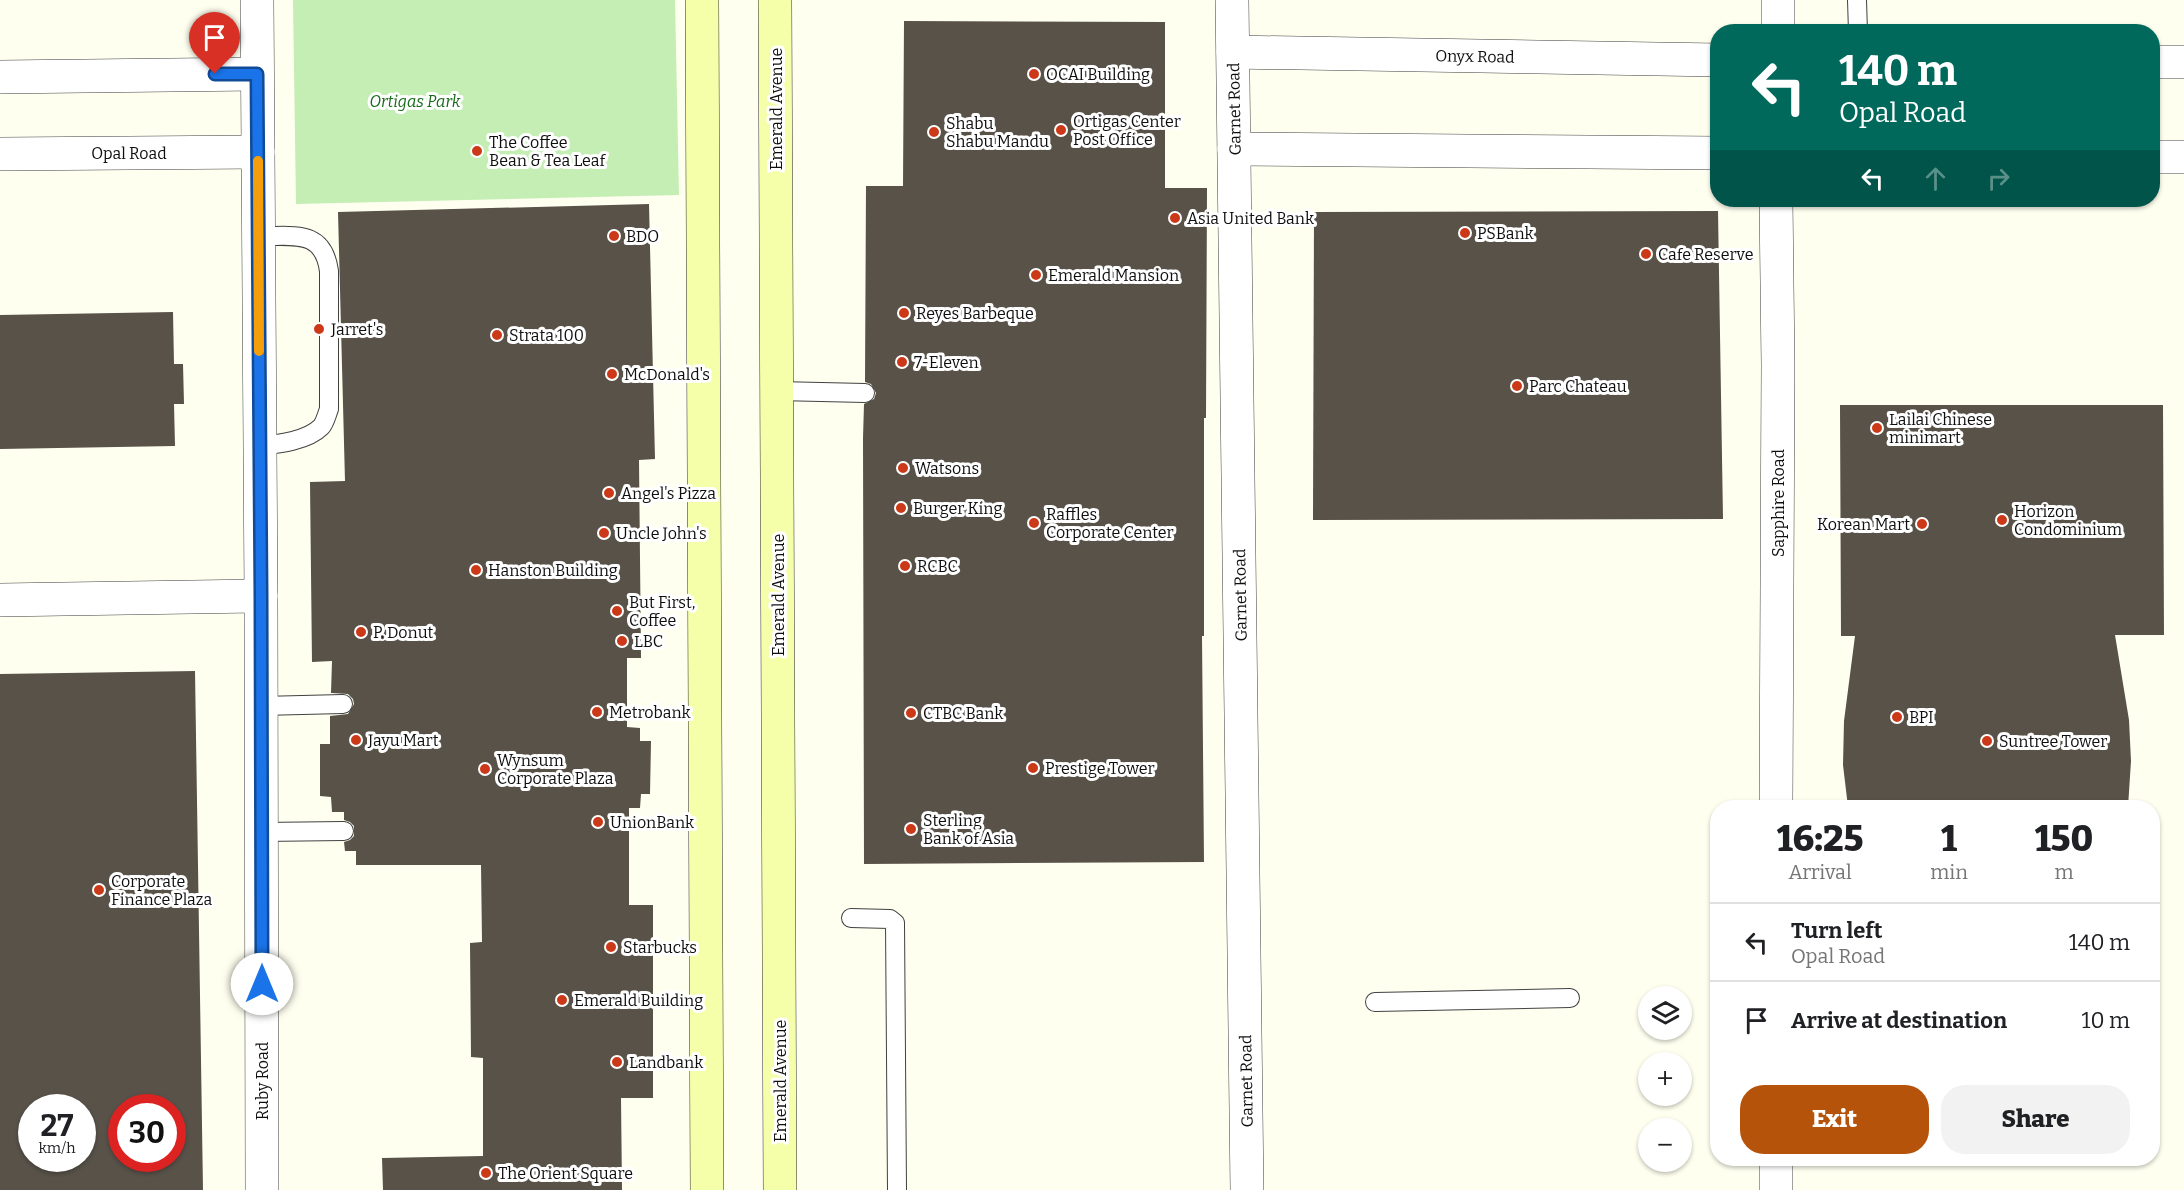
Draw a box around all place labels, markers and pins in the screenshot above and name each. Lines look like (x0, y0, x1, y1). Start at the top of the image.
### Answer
pin (189, 12, 240, 74)
place label: OCAI Building (1046, 65, 1150, 84)
marker: OCAI Building (1027, 67, 1041, 81)
place label: Ortigas Center Post Office (1073, 112, 1181, 149)
place label: Shabu Shabu Mandu (946, 114, 1049, 151)
marker: Ortigas Center Post Office (1054, 123, 1068, 137)
marker: Shabu Shabu Mandu (927, 125, 941, 139)
place label: The Coffee Bean & Tea Leaf (489, 133, 607, 170)
marker: The Coffee Bean & Tea Leaf (470, 144, 484, 158)
place label: Asia United Bank (1187, 209, 1314, 228)
marker: Asia United Bank (1168, 211, 1182, 225)
place label: PSBank (1477, 224, 1534, 243)
marker: PSBank (1458, 226, 1472, 240)
place label: BDO (626, 227, 659, 246)
marker: BDO (607, 229, 621, 243)
place label: Cafe Reserve (1658, 245, 1754, 264)
marker: Cafe Reserve (1639, 247, 1653, 261)
place label: Emerald Mansion (1048, 266, 1179, 285)
marker: Emerald Mansion (1029, 268, 1043, 282)
place label: Reyes Barbeque (916, 304, 1034, 323)
marker: Reyes Barbeque (897, 306, 911, 320)
place label: Jarret's (330, 320, 383, 339)
marker: Jarret's (312, 322, 326, 336)
place label: Strata 100 (509, 326, 584, 345)
marker: Strata 100 (490, 328, 504, 342)
place label: 7-Eleven (914, 353, 979, 372)
marker: 7-Eleven (895, 355, 909, 369)
place label: McDonald's (624, 365, 710, 384)
marker: McDonald's (605, 367, 619, 381)
place label: Parc Chateau (1529, 377, 1627, 396)
marker: Parc Chateau (1510, 379, 1524, 393)
place label: Lailai Chinese minimart (1889, 410, 1992, 447)
marker: Lailai Chinese minimart (1870, 421, 1884, 435)
place label: Watsons (915, 459, 979, 478)
marker: Watsons (896, 461, 910, 475)
place label: Angel's Pizza (621, 484, 716, 503)
marker: Angel's Pizza (602, 486, 616, 500)
place label: Burger King (913, 499, 1002, 518)
marker: Burger King (894, 501, 908, 515)
place label: Horizon Condominium (2014, 502, 2122, 539)
place label: Raffles Corporate Center (1046, 505, 1174, 542)
marker: Horizon Condominium (1995, 513, 2009, 527)
place label: Korean Mart (1817, 515, 1910, 534)
marker: Raffles Corporate Center (1027, 516, 1041, 530)
marker: Korean Mart (1915, 517, 1929, 531)
place label: Uncle John's (616, 524, 707, 543)
marker: Uncle John's (597, 526, 611, 540)
place label: RCBC (917, 557, 958, 576)
marker: RCBC (898, 559, 912, 573)
place label: Hanston Building (488, 561, 618, 580)
marker: Hanston Building (469, 563, 483, 577)
place label: But First, Coffee (629, 593, 695, 630)
marker: But First, Coffee (610, 604, 624, 618)
place label: P. Donut (373, 623, 434, 642)
marker: P. Donut (354, 625, 368, 639)
place label: LBC (634, 632, 663, 651)
marker: LBC (615, 634, 629, 648)
place label: Metrobank (609, 703, 691, 722)
place label: CTBC Bank (923, 704, 1003, 723)
marker: Metrobank (590, 705, 604, 719)
marker: CTBC Bank (904, 706, 918, 720)
place label: BPI (1909, 708, 1934, 727)
marker: BPI (1890, 710, 1904, 724)
place label: Jayu Mart (367, 731, 439, 750)
place label: Suntree Tower (1999, 732, 2107, 751)
marker: Jayu Mart (349, 733, 363, 747)
marker: Suntree Tower (1980, 734, 1994, 748)
place label: Wynsum Corporate Plaza (497, 751, 614, 788)
place label: Prestige Tower (1045, 759, 1155, 778)
marker: Prestige Tower (1026, 761, 1040, 775)
marker: Wynsum Corporate Plaza (478, 762, 492, 776)
place label: Sterling Bank of Asia (923, 811, 1014, 848)
place label: UnionBank (610, 813, 694, 832)
marker: UnionBank (591, 815, 605, 829)
marker: Sterling Bank of Asia (904, 822, 918, 836)
place label: Corporate Finance Plaza (111, 872, 213, 909)
marker: Corporate Finance Plaza (92, 883, 106, 897)
place label: Starbucks (623, 938, 697, 957)
marker: Starbucks (604, 940, 618, 954)
place label: Emerald Building (574, 991, 703, 1010)
marker: Emerald Building (555, 993, 569, 1007)
place label: Landbank (629, 1053, 703, 1072)
marker: Landbank (610, 1055, 624, 1069)
place label: The Orient Square (498, 1164, 633, 1183)
marker: The Orient Square (479, 1166, 493, 1180)

